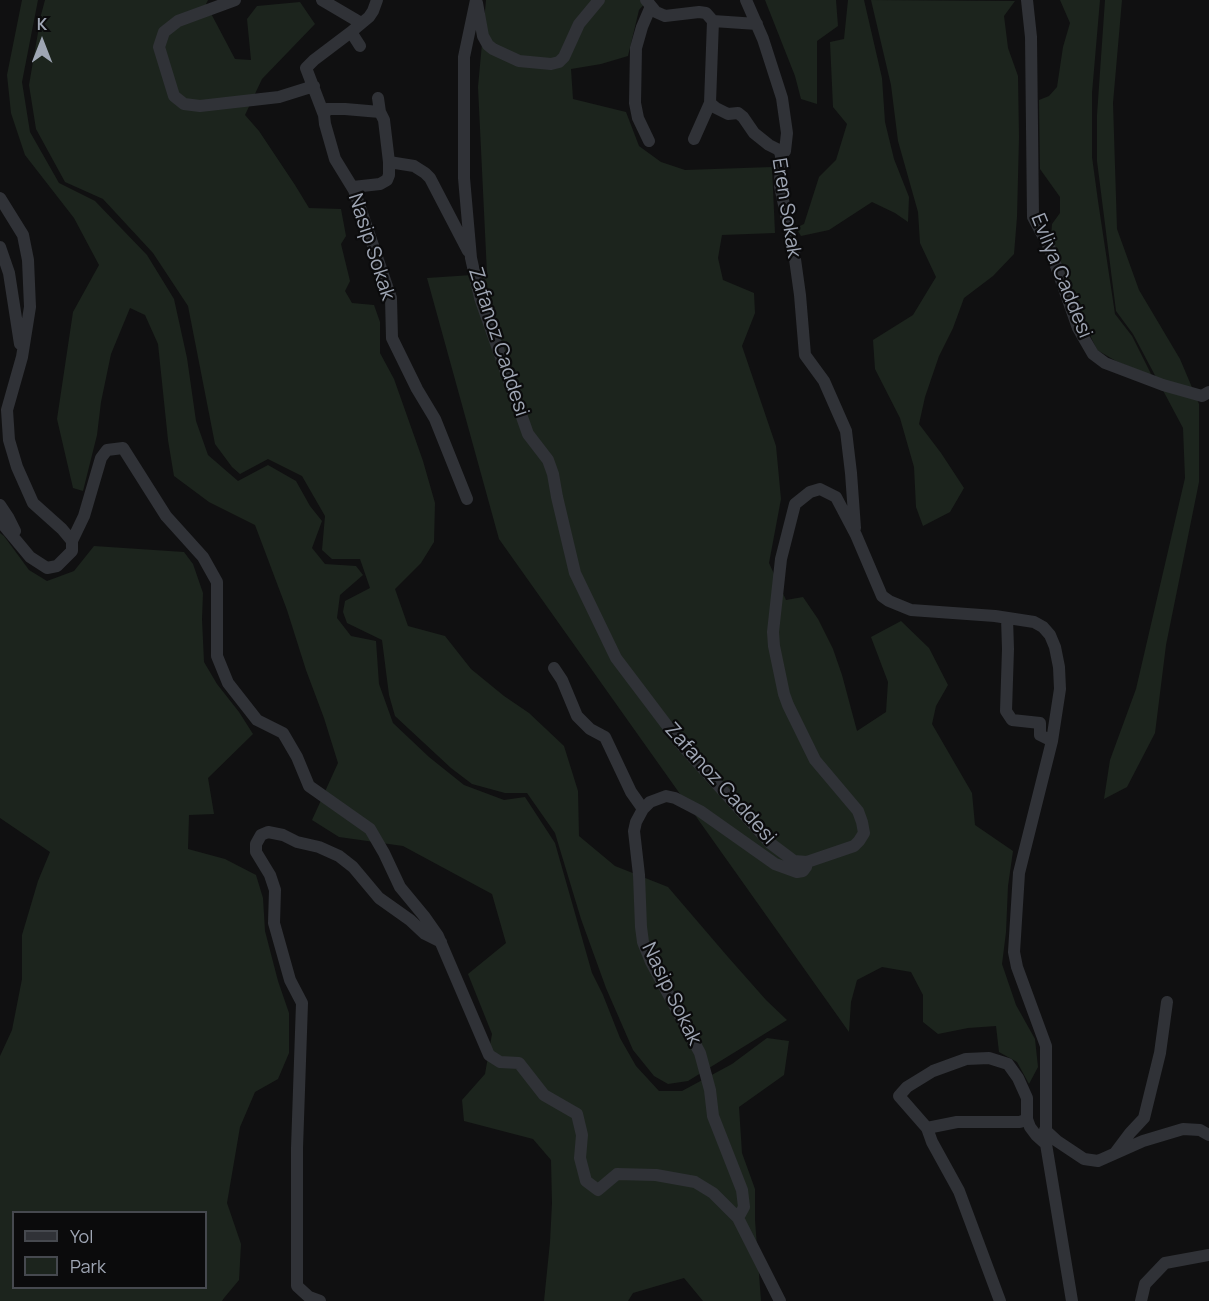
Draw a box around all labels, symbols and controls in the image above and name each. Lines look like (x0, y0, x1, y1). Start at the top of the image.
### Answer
north arrow (12, 12, 72, 72)
text: K (37, 13, 47, 35)
street label: Eren Sokak (766, 156, 806, 260)
street label: Nasip Sokak (342, 191, 400, 303)
street label: Evliya Caddesi (1025, 210, 1097, 342)
street label: Zafanoz Caddesi (463, 265, 533, 419)
street label: Zafanoz Caddesi (659, 718, 781, 850)
street label: Nasip Sokak (636, 939, 706, 1049)
legend (12, 1211, 207, 1289)
text: Yol (70, 1224, 93, 1248)
text: Park (70, 1254, 106, 1278)

